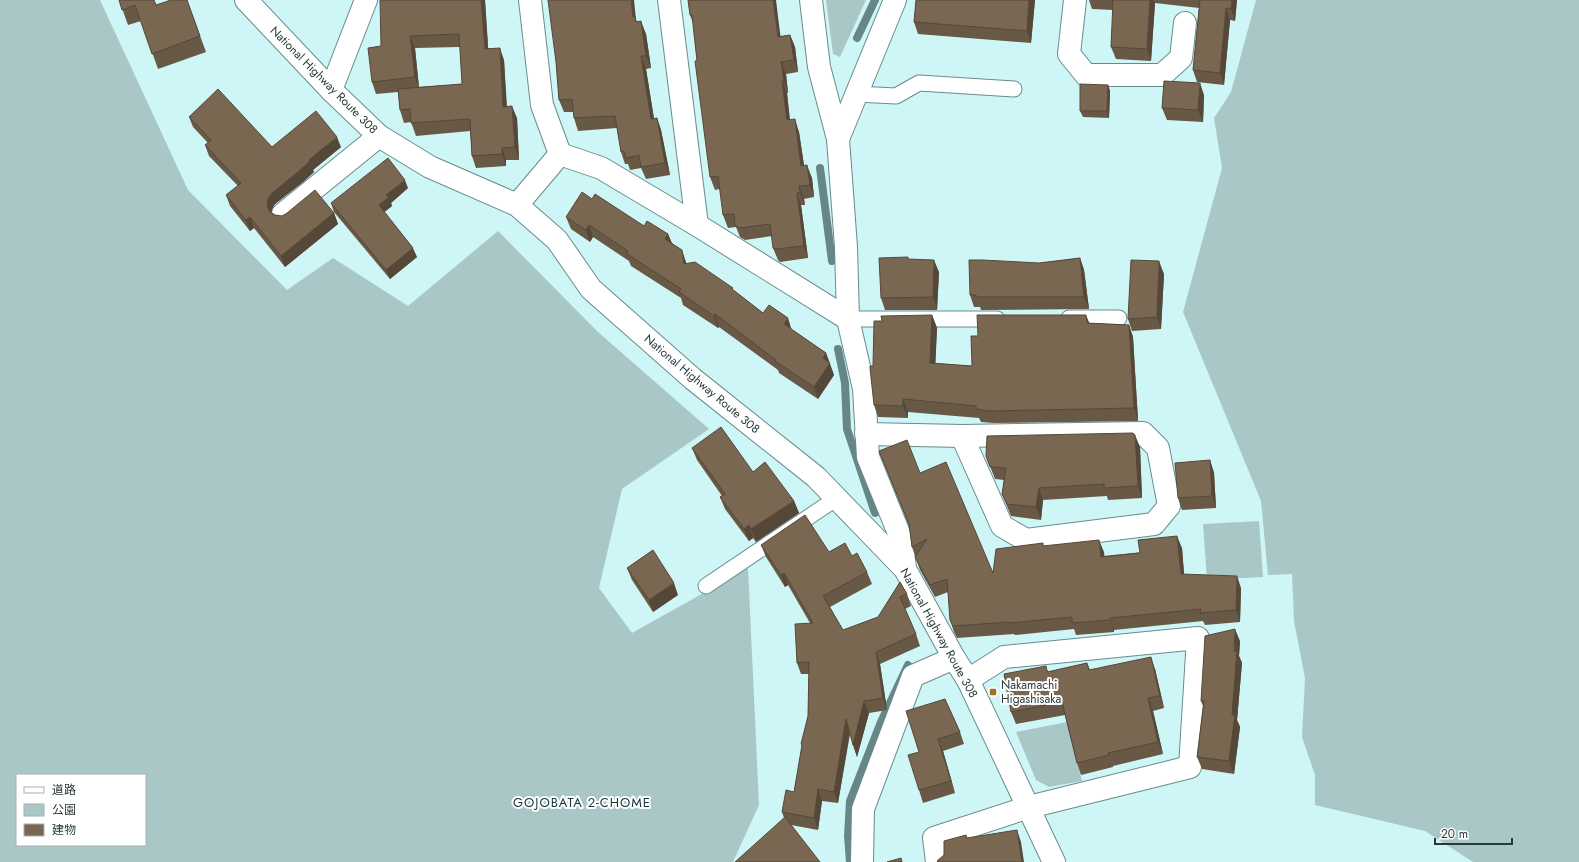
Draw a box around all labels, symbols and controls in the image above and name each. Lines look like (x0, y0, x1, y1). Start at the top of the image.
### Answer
street label: National Highway Route 308 (266, 22, 382, 138)
street label: National Highway Route 308 (640, 330, 764, 438)
street label: National Highway Route 308 (896, 565, 982, 701)
place label: Nakamachi Higashisaka (1001, 676, 1061, 708)
marker: Nakamachi Higashisaka (988, 687, 998, 697)
legend (16, 774, 146, 846)
text: 道路 (52, 781, 76, 799)
district label: GOJOBATA 2-CHOME (513, 793, 651, 812)
text: 公園 (52, 801, 76, 819)
scale bar (1435, 820, 1512, 846)
text: 建物 (52, 821, 76, 839)
text: 20 m (1441, 825, 1468, 843)

